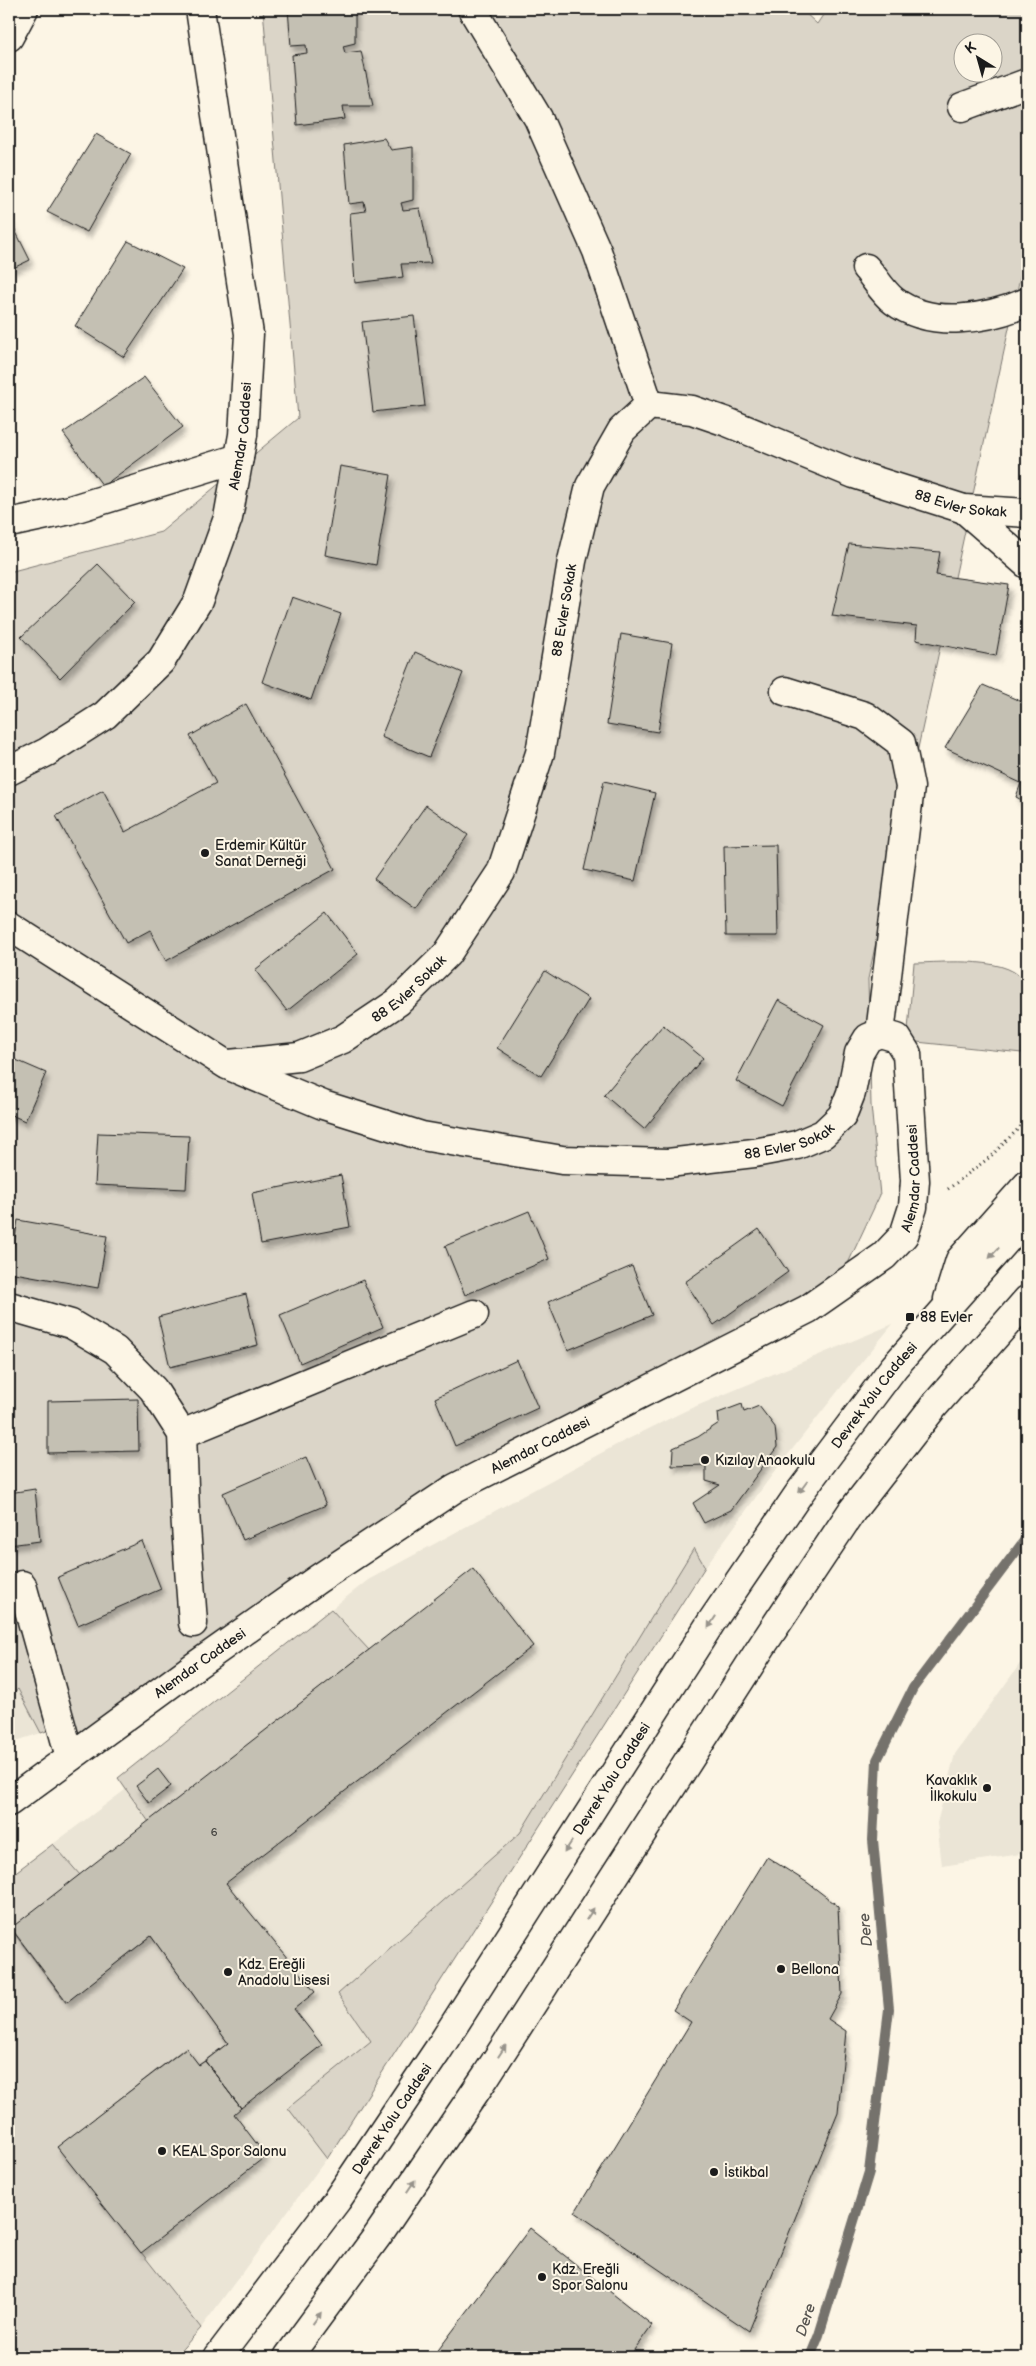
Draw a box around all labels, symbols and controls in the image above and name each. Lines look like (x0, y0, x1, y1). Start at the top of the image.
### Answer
north arrow (954, 32, 1004, 82)
text: K (962, 38, 980, 58)
street label: Alemdar Caddesi (225, 381, 255, 491)
street label: 88 Evler Sokak (913, 485, 1007, 520)
street label: 88 Evler Sokak (548, 562, 580, 658)
place label: Erdemir Kültür Sanat Derneği (215, 837, 307, 870)
marker: Erdemir Kültür Sanat Derneği (199, 847, 211, 859)
street label: 88 Evler Sokak (368, 951, 450, 1026)
street label: 88 Evler Sokak (743, 1119, 838, 1163)
street label: Alemdar Caddesi (897, 1124, 924, 1234)
one-way arrow (988, 1247, 1000, 1259)
place label: 88 Evler (920, 1309, 973, 1326)
marker: 88 Evler (904, 1311, 916, 1323)
street label: Devrek Yolu Caddesi (827, 1338, 921, 1452)
street label: Alemdar Caddesi (488, 1413, 592, 1477)
place label: Kızılay Anaokulu (715, 1452, 815, 1469)
marker: Kızılay Anaokulu (699, 1454, 711, 1466)
one-way arrow (798, 1480, 808, 1494)
one-way arrow (707, 1615, 717, 1628)
street label: Alemdar Caddesi (151, 1624, 249, 1702)
street label: Devrek Yolu Caddesi (569, 1719, 654, 1838)
place label: Kavaklık İlkokulu (926, 1772, 977, 1805)
marker: Kavaklık İlkokulu (981, 1782, 993, 1794)
house number: 6 (211, 1826, 218, 1839)
one-way arrow (563, 1841, 573, 1854)
one-way arrow (585, 1908, 594, 1921)
water label: Dere (855, 1912, 877, 1948)
place label: Kdz. Ereğli Anadolu Lisesi (238, 1956, 330, 1989)
place label: Bellona (791, 1961, 839, 1978)
marker: Bellona (775, 1963, 787, 1975)
marker: Kdz. Ereğli Anadolu Lisesi (222, 1966, 234, 1978)
one-way arrow (497, 2044, 507, 2058)
street label: Devrek Yolu Caddesi (348, 2060, 435, 2177)
place label: KEAL Spor Salonu (172, 2143, 286, 2160)
marker: KEAL Spor Salonu (156, 2145, 168, 2157)
place label: İstikbal (724, 2163, 768, 2181)
marker: İstikbal (708, 2166, 720, 2178)
one-way arrow (406, 2179, 416, 2193)
place label: Kdz. Ereğli Spor Salonu (552, 2261, 628, 2294)
marker: Kdz. Ereğli Spor Salonu (536, 2271, 548, 2283)
water label: Dere (792, 2301, 820, 2339)
one-way arrow (312, 2311, 322, 2325)

